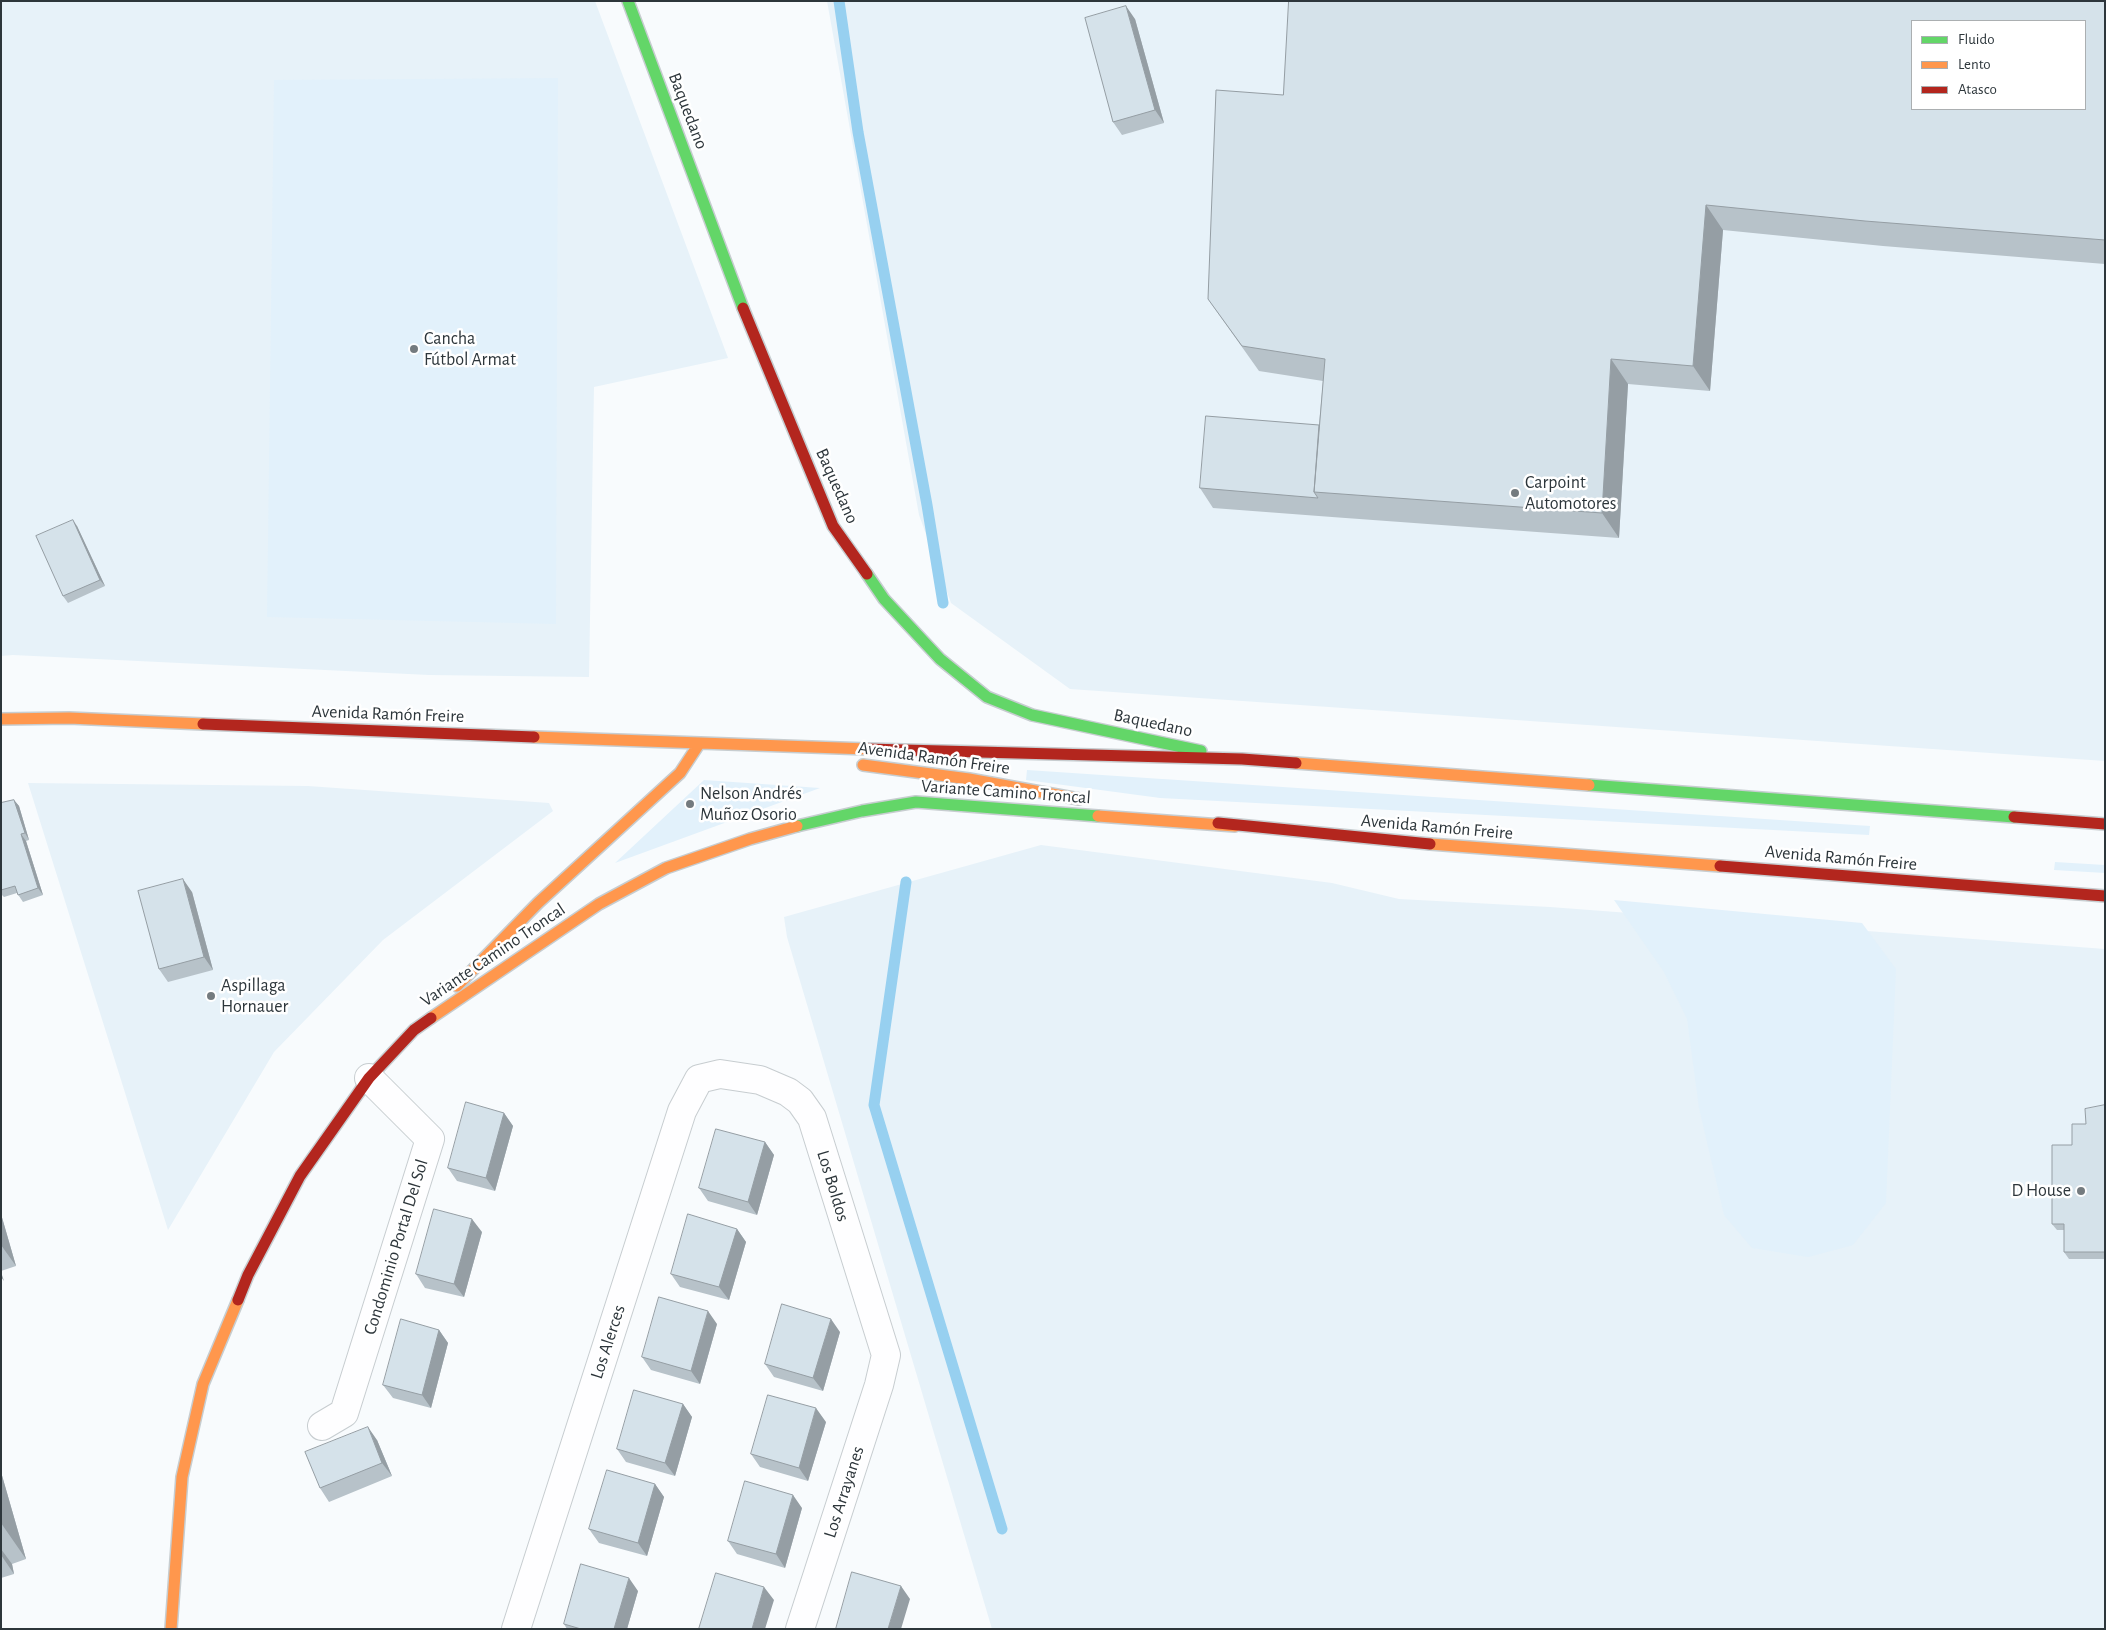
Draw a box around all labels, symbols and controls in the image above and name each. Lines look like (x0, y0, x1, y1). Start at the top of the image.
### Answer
legend (1911, 20, 2086, 110)
text: Fluido (1958, 32, 1995, 47)
text: Lento (1958, 57, 1991, 72)
street label: Baquedano (664, 70, 712, 152)
text: Atasco (1958, 82, 1997, 97)
place label: Cancha Fútbol Armat (424, 328, 516, 370)
marker: Cancha Fútbol Armat (408, 343, 420, 355)
street label: Baquedano (811, 445, 863, 527)
place label: Carpoint Automotores (1525, 472, 1617, 514)
marker: Carpoint Automotores (1509, 487, 1521, 499)
street label: Avenida Ramón Freire (311, 701, 465, 727)
street label: Baquedano (1112, 704, 1194, 742)
street label: Avenida Ramón Freire (857, 737, 1011, 779)
street label: Variante Camino Troncal (920, 775, 1092, 809)
place label: Nelson Andrés Muñoz Osorio (700, 783, 802, 826)
marker: Nelson Andrés Muñoz Osorio (684, 798, 696, 810)
street label: Avenida Ramón Freire (1360, 810, 1514, 844)
street label: Avenida Ramón Freire (1764, 841, 1918, 875)
street label: Variante Camino Troncal (417, 899, 569, 1011)
place label: Aspillaga Hornauer (221, 975, 288, 1018)
marker: Aspillaga Hornauer (205, 990, 217, 1002)
street label: Los Boldos (812, 1148, 854, 1224)
street label: Condominio Portal Del Sol (359, 1157, 433, 1337)
place label: D House (2011, 1180, 2071, 1202)
marker: D House (2075, 1185, 2087, 1197)
street label: Los Alerces (586, 1302, 630, 1382)
street label: Los Arrayanes (819, 1443, 869, 1541)

